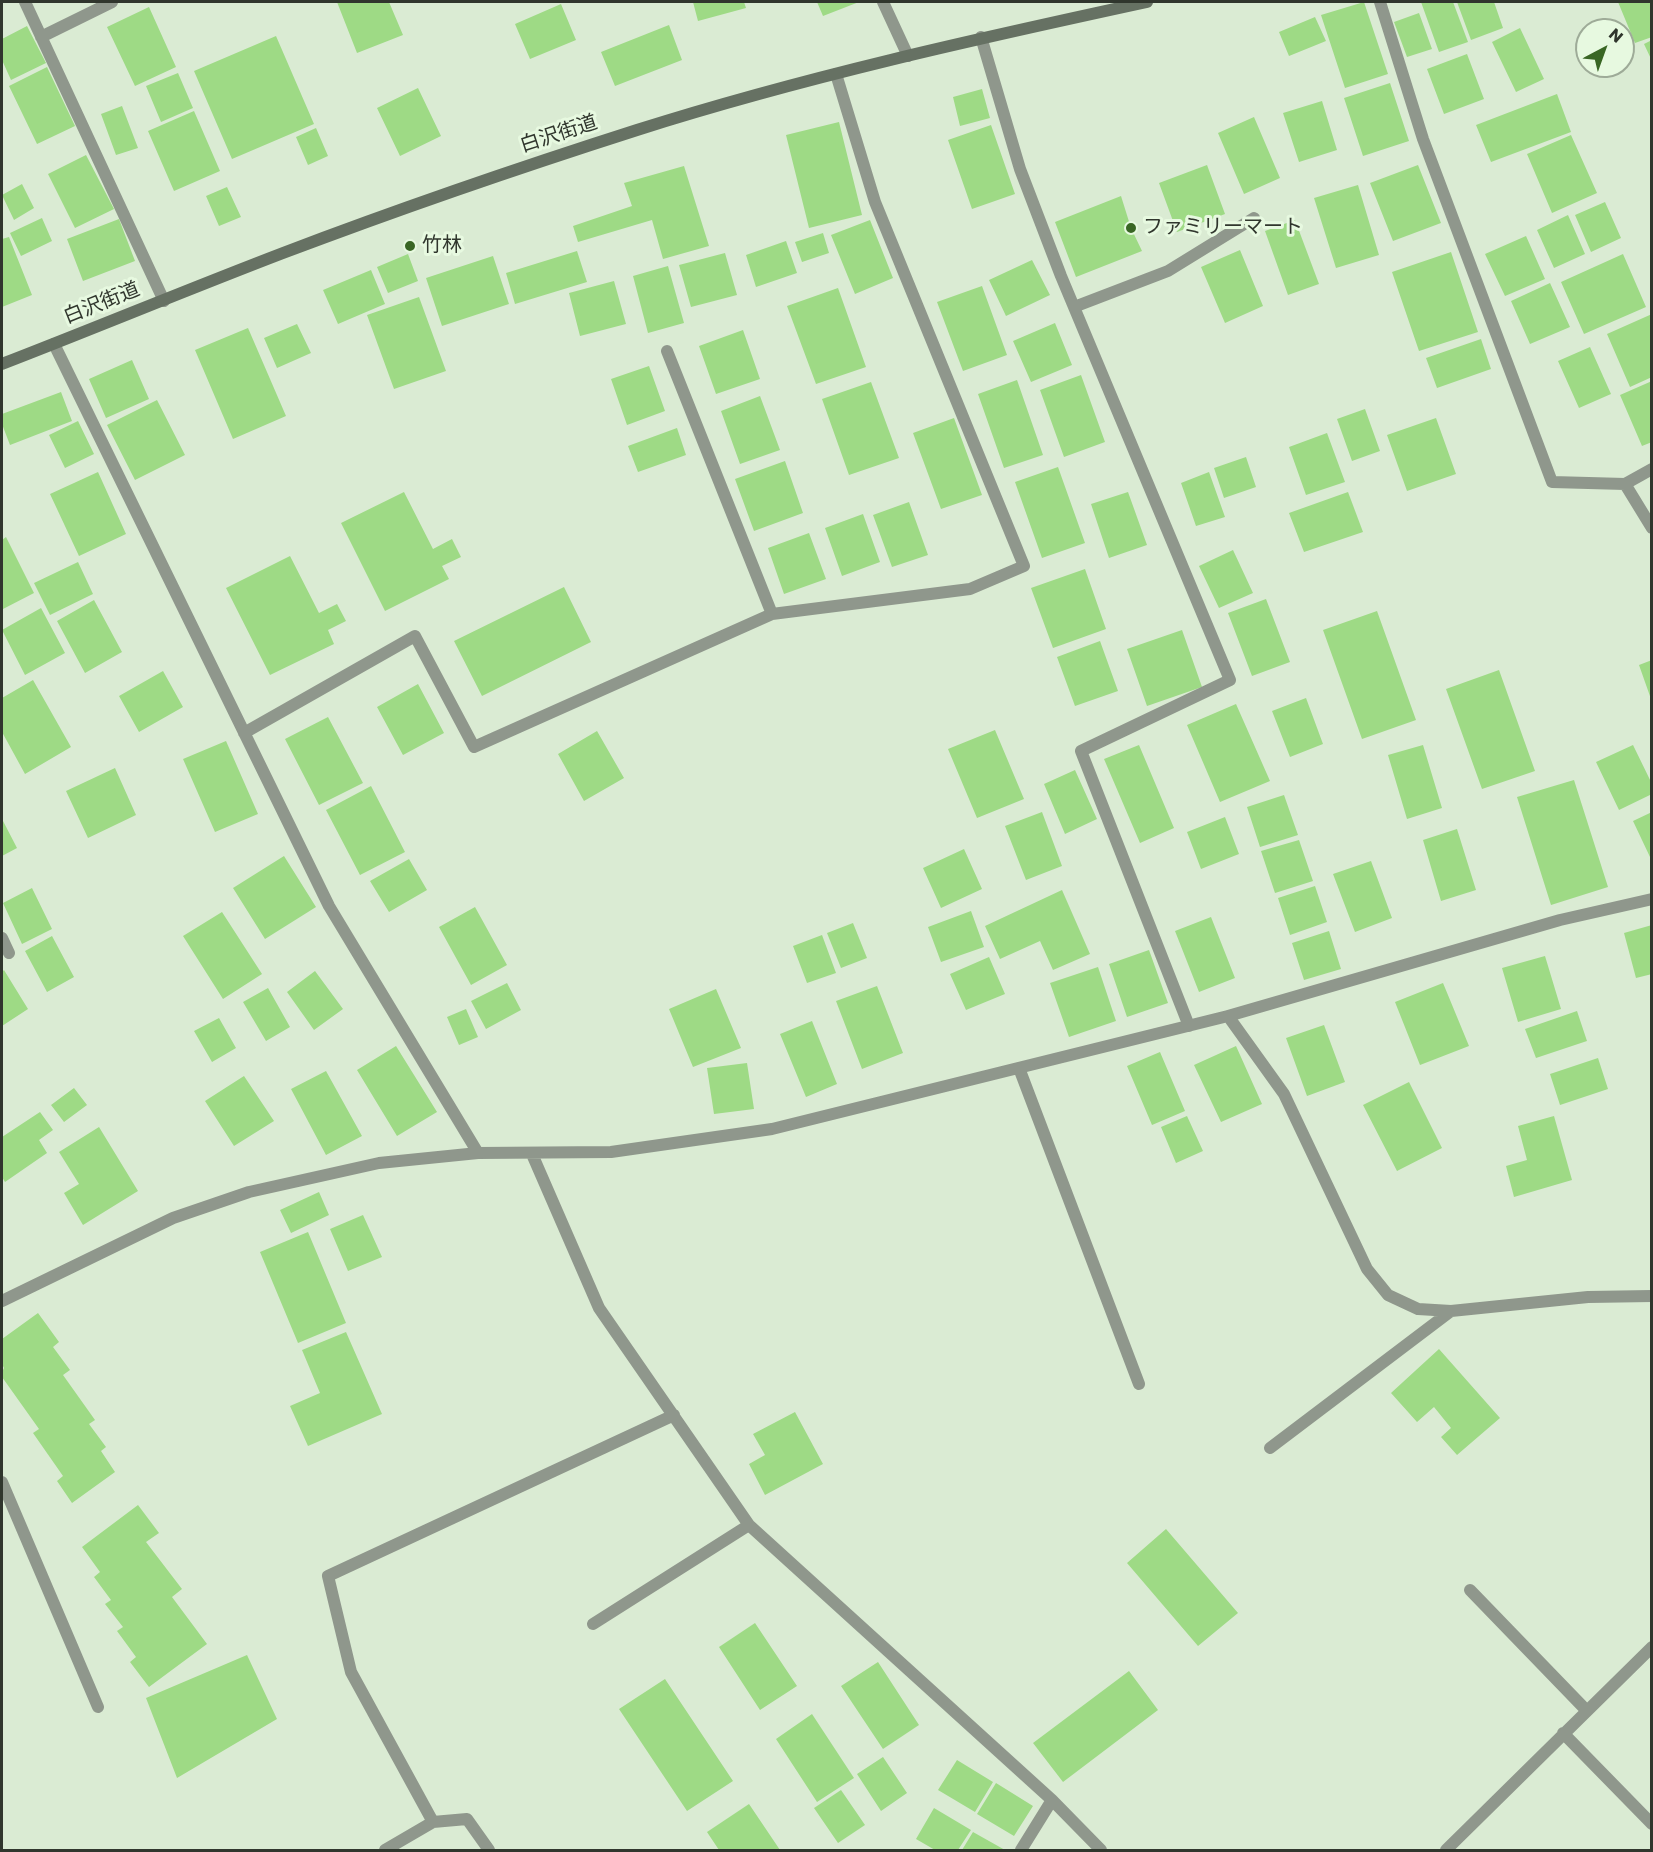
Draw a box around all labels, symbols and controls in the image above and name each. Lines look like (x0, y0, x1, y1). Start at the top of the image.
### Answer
north arrow (1575, 18, 1635, 78)
text: N (1604, 23, 1628, 48)
street label: 白沢街道 (517, 111, 601, 159)
place label: ファミリーマート (1143, 216, 1303, 240)
marker: ファミリーマート (1124, 221, 1138, 235)
place label: 竹林 (422, 234, 462, 258)
marker: 竹林 (403, 239, 417, 253)
street label: 白沢街道 (60, 278, 144, 330)

